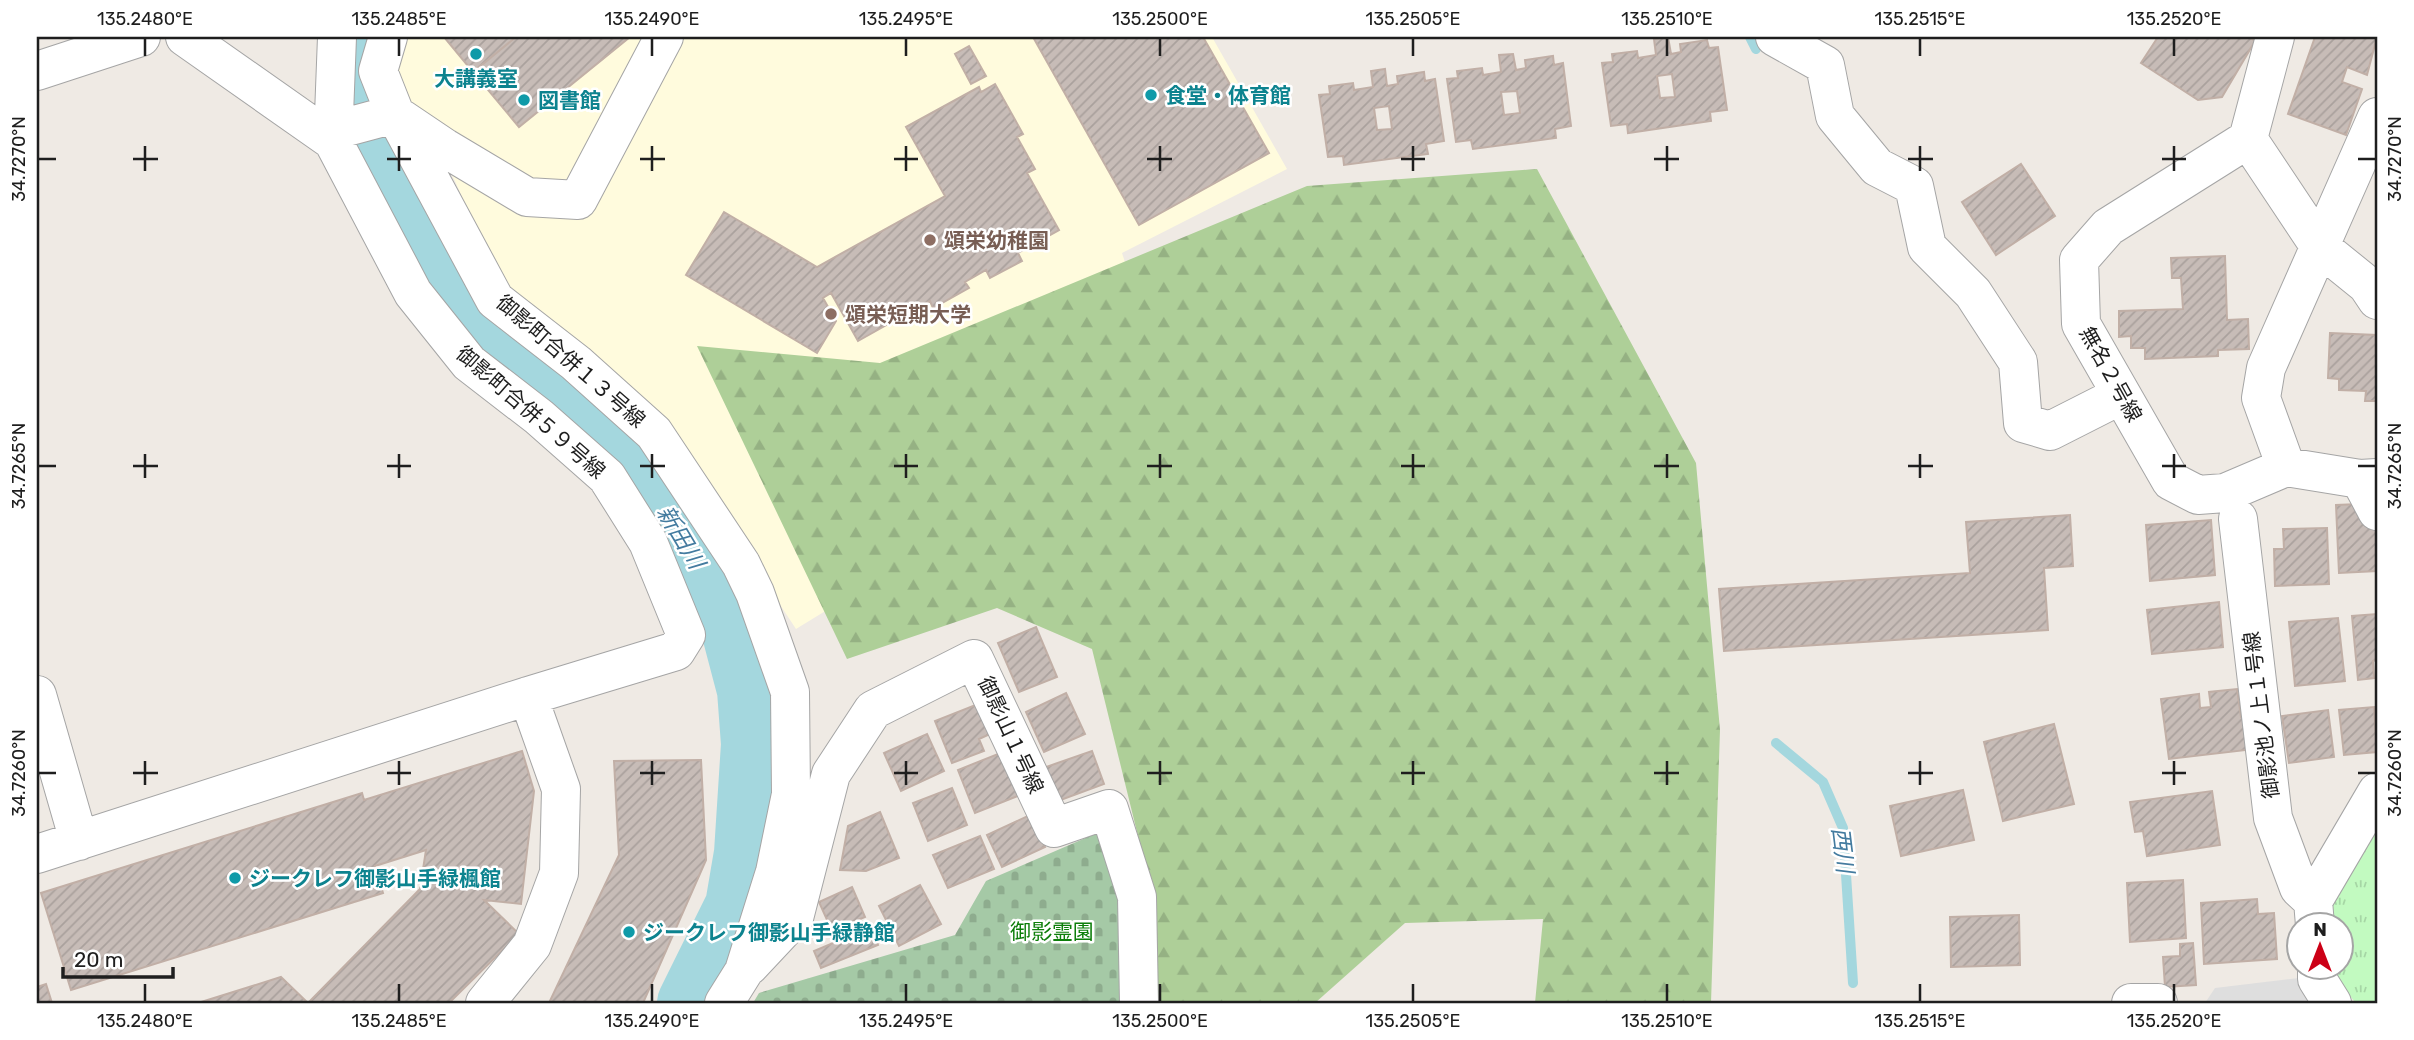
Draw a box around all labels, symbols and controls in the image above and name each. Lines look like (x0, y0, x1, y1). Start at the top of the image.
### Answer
text: 135.2480°E (97, 8, 193, 30)
text: 135.2485°E (351, 8, 447, 30)
text: 135.2490°E (604, 8, 700, 30)
text: 135.2495°E (859, 8, 953, 30)
text: 135.2500°E (1112, 8, 1208, 30)
text: 135.2505°E (1366, 8, 1460, 30)
text: 135.2510°E (1621, 8, 1713, 30)
text: 135.2515°E (1875, 8, 1965, 30)
text: 135.2520°E (2127, 8, 2221, 30)
marker: 大講義室 (468, 46, 484, 62)
place label: 大講義室 (434, 66, 518, 91)
place label: 食堂・体育館 (1165, 83, 1291, 108)
marker: 食堂・体育館 (1143, 87, 1159, 103)
place label: 図書館 (538, 88, 601, 113)
marker: 図書館 (516, 92, 532, 108)
text: 34.7270°N (8, 116, 30, 202)
text: 34.7270°N (2384, 116, 2406, 202)
place label: 頌栄幼稚園 (944, 228, 1049, 253)
marker: 頌栄幼稚園 (922, 232, 938, 248)
street label: 御影町合併１３号線 (491, 290, 651, 432)
place label: 頌栄短期大学 (845, 302, 971, 327)
marker: 頌栄短期大学 (823, 306, 839, 322)
street label: 無名２号線 (2075, 322, 2147, 426)
street label: 御影町合併５９号線 (451, 341, 611, 483)
text: 34.7265°N (8, 423, 30, 509)
text: 34.7265°N (2384, 423, 2406, 509)
water label: 新田川 (651, 500, 712, 576)
street label: 御影池ノ上１号線 (2238, 630, 2284, 800)
street label: 御影山１号線 (973, 673, 1049, 797)
text: 34.7260°N (8, 729, 30, 817)
text: 34.7260°N (2384, 729, 2406, 817)
water label: 西川 (1826, 825, 1860, 878)
place label: ジークレフ御影山手緑楓館 (249, 866, 501, 891)
marker: ジークレフ御影山手緑楓館 (227, 870, 243, 886)
north arrow (2284, 911, 2354, 981)
text: N (2313, 918, 2327, 941)
park label: 御影霊園 (1010, 919, 1094, 944)
place label: ジークレフ御影山手緑静館 (643, 920, 895, 945)
marker: ジークレフ御影山手緑静館 (621, 924, 637, 940)
scale bar (63, 935, 173, 979)
text: 20 m (74, 947, 123, 972)
text: 135.2480°E (97, 1010, 193, 1032)
text: 135.2485°E (351, 1010, 447, 1032)
text: 135.2490°E (604, 1010, 700, 1032)
text: 135.2495°E (859, 1010, 953, 1032)
text: 135.2500°E (1112, 1010, 1208, 1032)
text: 135.2505°E (1366, 1010, 1460, 1032)
text: 135.2510°E (1621, 1010, 1713, 1032)
text: 135.2515°E (1875, 1010, 1965, 1032)
text: 135.2520°E (2127, 1010, 2221, 1032)

